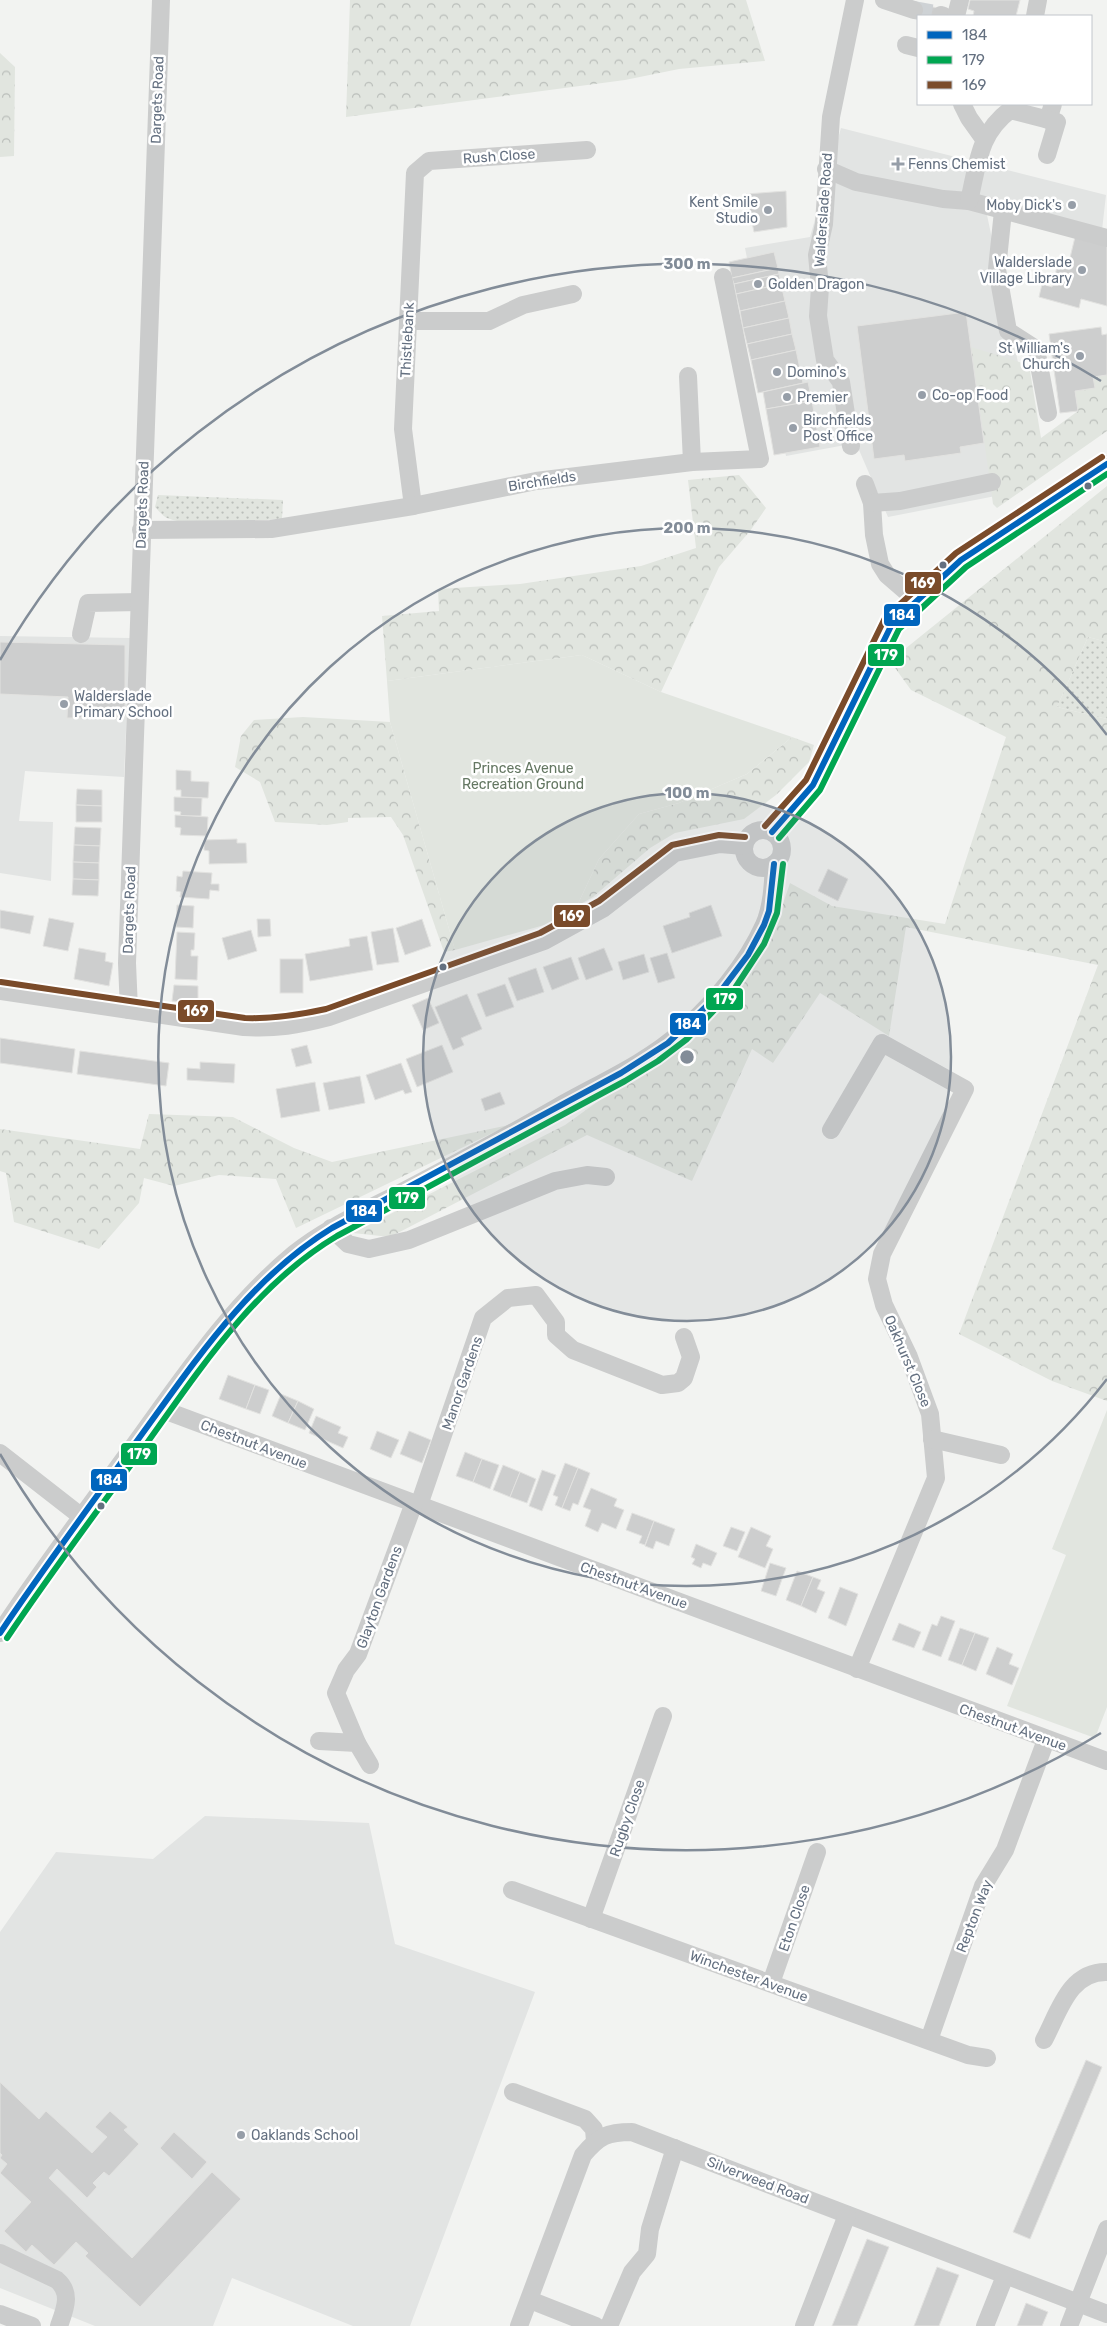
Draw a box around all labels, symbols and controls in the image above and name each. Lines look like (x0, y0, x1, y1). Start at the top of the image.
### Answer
legend (917, 15, 1092, 105)
text: 184 (962, 26, 987, 44)
text: 179 (962, 51, 985, 69)
street label: Dargets Road (147, 56, 168, 144)
text: 169 (962, 76, 986, 94)
street label: Rush Close (462, 145, 536, 168)
street label: Walderslade Road (811, 152, 836, 268)
place label: Fenns Chemist (908, 156, 1006, 173)
marker: Fenns Chemist (892, 158, 904, 170)
place label: Kent Smile Studio (689, 194, 758, 227)
place label: Moby Dick's (986, 197, 1062, 214)
marker: Moby Dick's (1066, 199, 1078, 211)
marker: Kent Smile Studio (762, 204, 774, 216)
place label: Walderslade Village Library (980, 254, 1072, 287)
text: 300 m (663, 255, 711, 273)
marker: Walderslade Village Library (1076, 264, 1088, 276)
place label: Golden Dragon (768, 276, 865, 293)
marker: Golden Dragon (752, 278, 764, 290)
street label: Thistlebank (397, 301, 418, 378)
place label: St William's Church (998, 340, 1070, 373)
marker: St William's Church (1074, 350, 1086, 362)
place label: Domino's (787, 364, 847, 381)
marker: Domino's (771, 366, 783, 378)
place label: Co-op Food (932, 387, 1008, 404)
place label: Premier (797, 389, 849, 406)
marker: Co-op Food (916, 389, 928, 401)
marker: Premier (781, 391, 793, 403)
place label: Birchfields Post Office (803, 412, 873, 445)
marker: Birchfields Post Office (787, 422, 799, 434)
street label: Dargets Road (132, 461, 153, 549)
street label: Birchfields (507, 468, 577, 495)
unlabelled marker (1083, 481, 1093, 491)
text: 200 m (663, 519, 711, 537)
unlabelled marker (938, 560, 948, 570)
line badge: 169 (904, 571, 942, 595)
text: 169 (910, 575, 936, 592)
line badge: 184 (883, 603, 921, 627)
text: 184 (889, 607, 915, 624)
line badge: 179 (867, 643, 905, 667)
text: 179 (874, 647, 898, 664)
place label: Walderslade Primary School (74, 688, 172, 721)
marker: Walderslade Primary School (58, 698, 70, 710)
park label: Princes Avenue Recreation Ground (462, 760, 584, 793)
text: 100 m (665, 784, 709, 802)
street label: Dargets Road (119, 866, 140, 954)
line badge: 169 (553, 904, 591, 928)
text: 169 (559, 908, 585, 925)
unlabelled marker (438, 962, 448, 972)
line badge: 179 (705, 987, 744, 1011)
text: 179 (713, 991, 737, 1008)
line badge: 169 (177, 999, 215, 1023)
text: 169 (183, 1003, 209, 1020)
line badge: 184 (669, 1012, 707, 1036)
text: 184 (675, 1016, 701, 1033)
centre of rings (678, 1048, 696, 1066)
line badge: 179 (388, 1186, 426, 1210)
text: 179 (395, 1190, 419, 1207)
line badge: 184 (345, 1199, 383, 1223)
text: 184 (351, 1203, 377, 1220)
street label: Oakhurst Close (880, 1313, 935, 1410)
street label: Manor Gardens (438, 1334, 486, 1432)
street label: Chestnut Avenue (198, 1416, 310, 1473)
line badge: 179 (120, 1442, 158, 1466)
text: 179 (127, 1446, 151, 1463)
line badge: 184 (90, 1468, 128, 1492)
text: 184 (96, 1472, 122, 1489)
unlabelled marker (96, 1501, 106, 1511)
street label: Glayton Gardens (353, 1544, 406, 1651)
street label: Chestnut Avenue (578, 1558, 690, 1613)
street label: Chestnut Avenue (957, 1700, 1069, 1755)
street label: Rugby Close (606, 1777, 649, 1859)
street label: Repton Way (953, 1877, 996, 1955)
street label: Eton Close (775, 1882, 814, 1954)
street label: Winchester Avenue (687, 1947, 810, 2006)
place label: Oaklands School (251, 2127, 358, 2144)
marker: Oaklands School (235, 2129, 247, 2141)
street label: Silverweed Road (704, 2153, 811, 2208)

